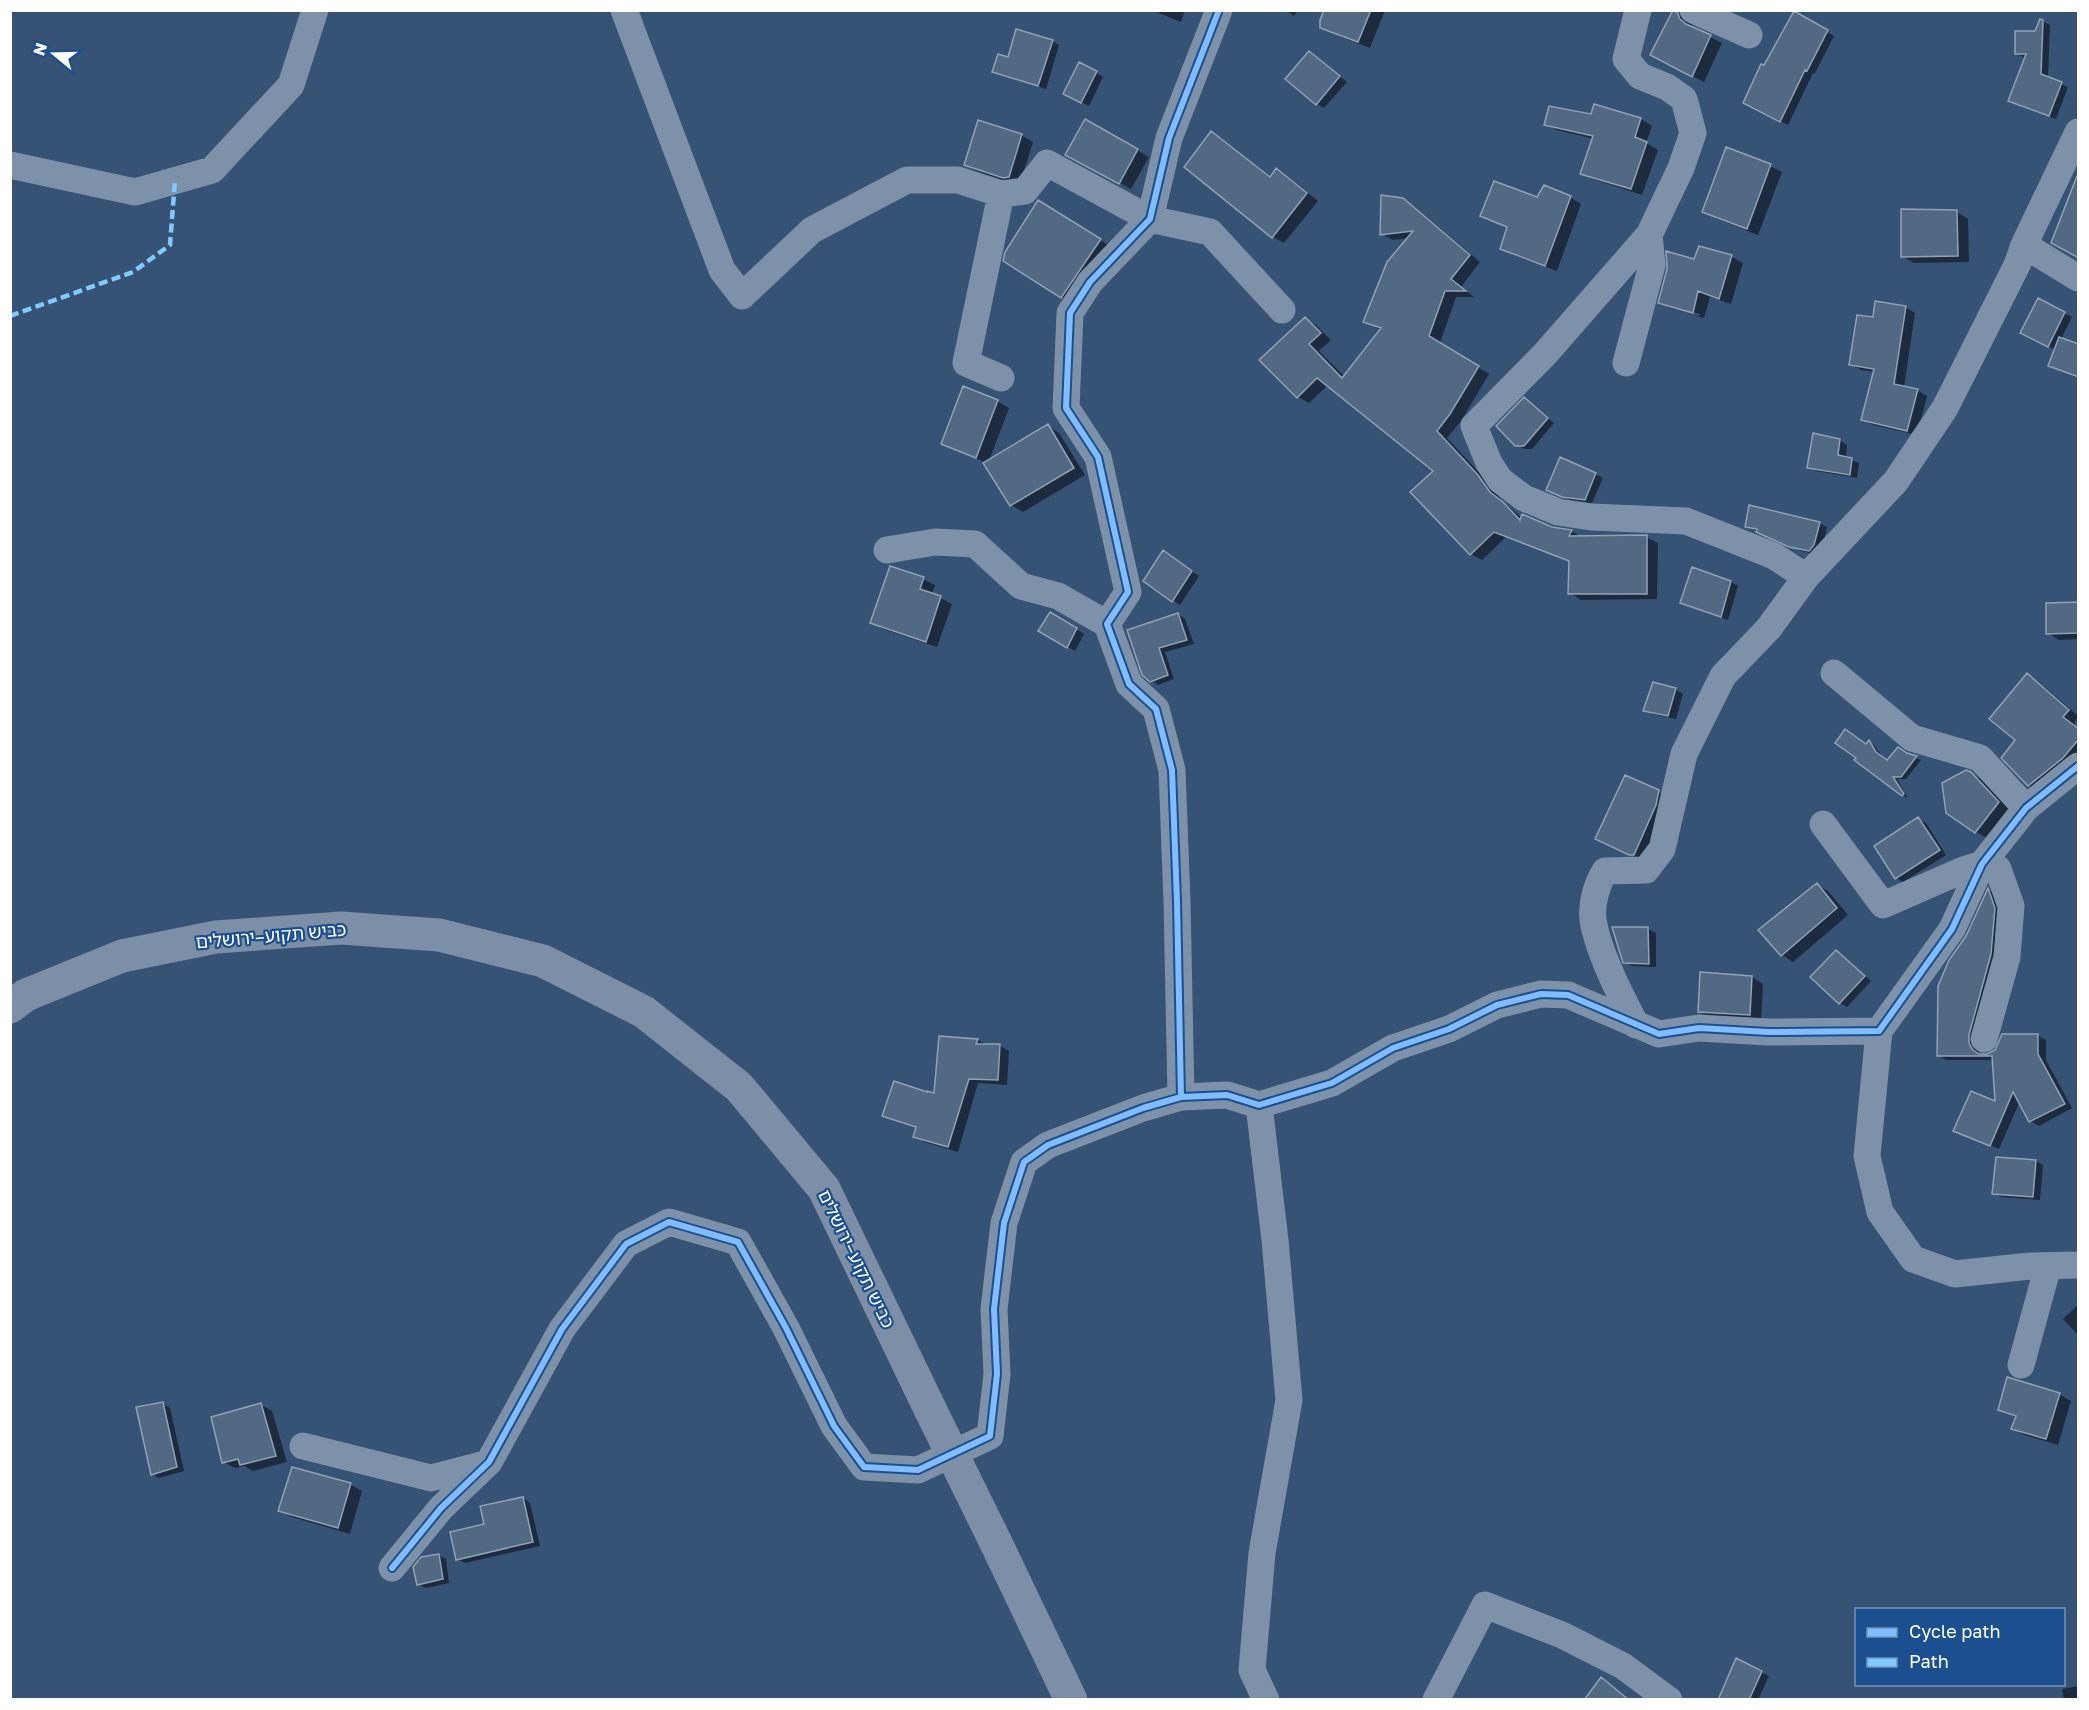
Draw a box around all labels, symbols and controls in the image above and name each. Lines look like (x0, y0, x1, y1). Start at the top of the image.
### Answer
north arrow (24, 24, 84, 84)
text: N (28, 40, 51, 58)
street label: כביש תקוע–ירושלים (195, 917, 347, 953)
street label: כביש תקוע–ירושלים (814, 1186, 900, 1331)
legend (1855, 1608, 2065, 1686)
text: Cycle path (1909, 1620, 2001, 1642)
text: Path (1909, 1650, 1949, 1672)

